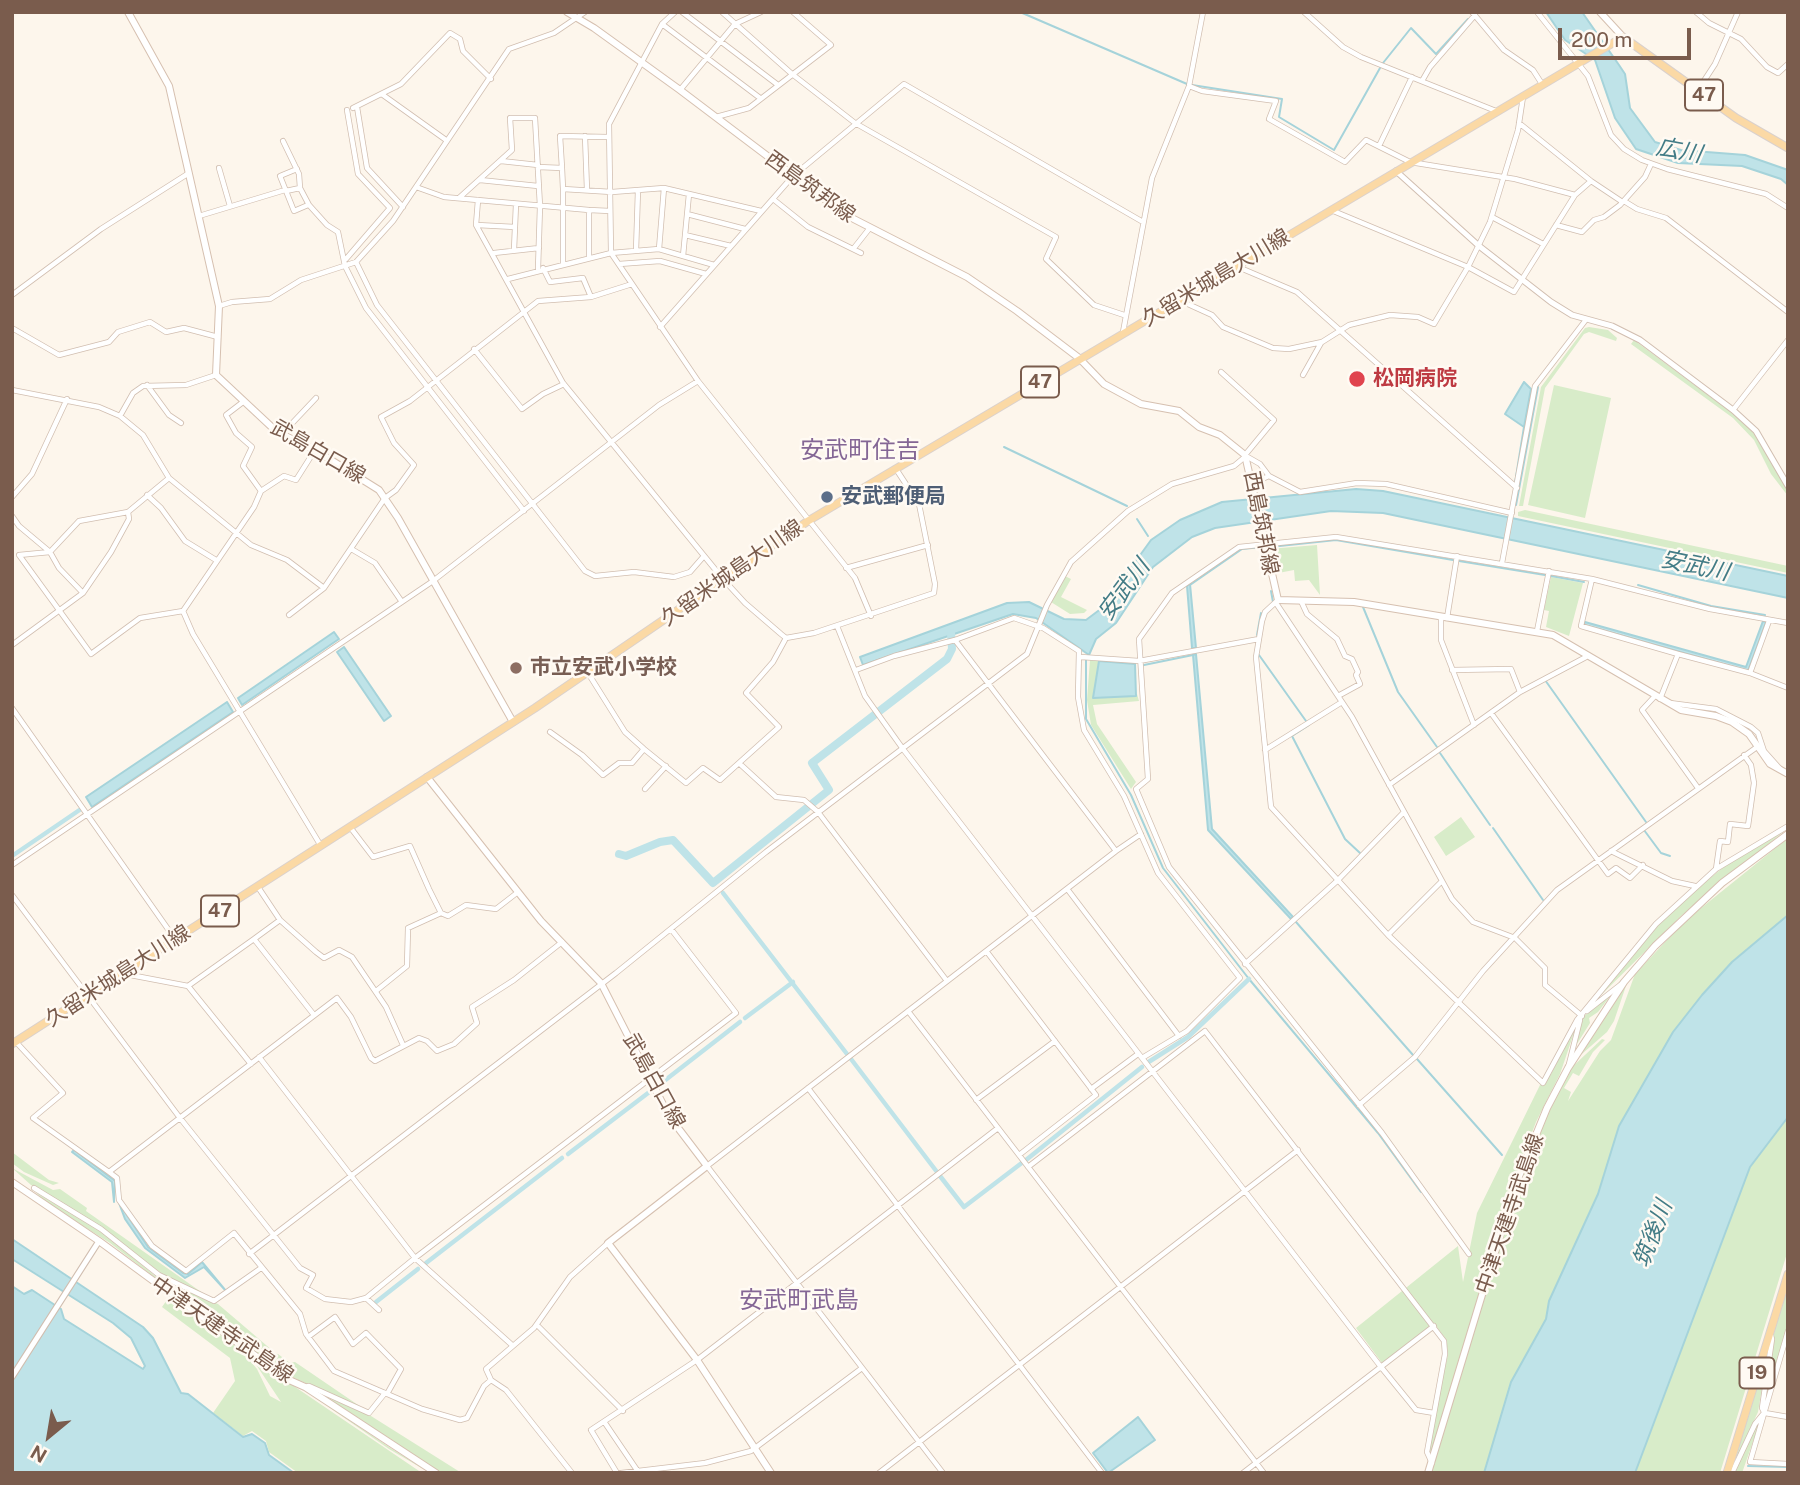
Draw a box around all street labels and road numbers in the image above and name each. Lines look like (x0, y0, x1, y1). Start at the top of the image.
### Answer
road number: 47 (1685, 80, 1723, 110)
street label: 西島筑邦線 (760, 146, 860, 228)
street label: 久留米城島大川線 (1138, 224, 1294, 332)
road number: 47 (1021, 366, 1059, 398)
street label: 武島白口線 (266, 415, 370, 489)
street label: 西島筑邦線 (1239, 469, 1283, 577)
street label: 久留米城島大川線 (656, 514, 808, 632)
road number: 47 (201, 896, 239, 926)
street label: 久留米城島大川線 (41, 920, 195, 1032)
street label: 武島白口線 (618, 1029, 690, 1133)
street label: 中津天建寺武島線 (1471, 1130, 1549, 1298)
street label: 中津天建寺武島線 (146, 1271, 298, 1389)
road number: 19 (1740, 1358, 1774, 1388)

